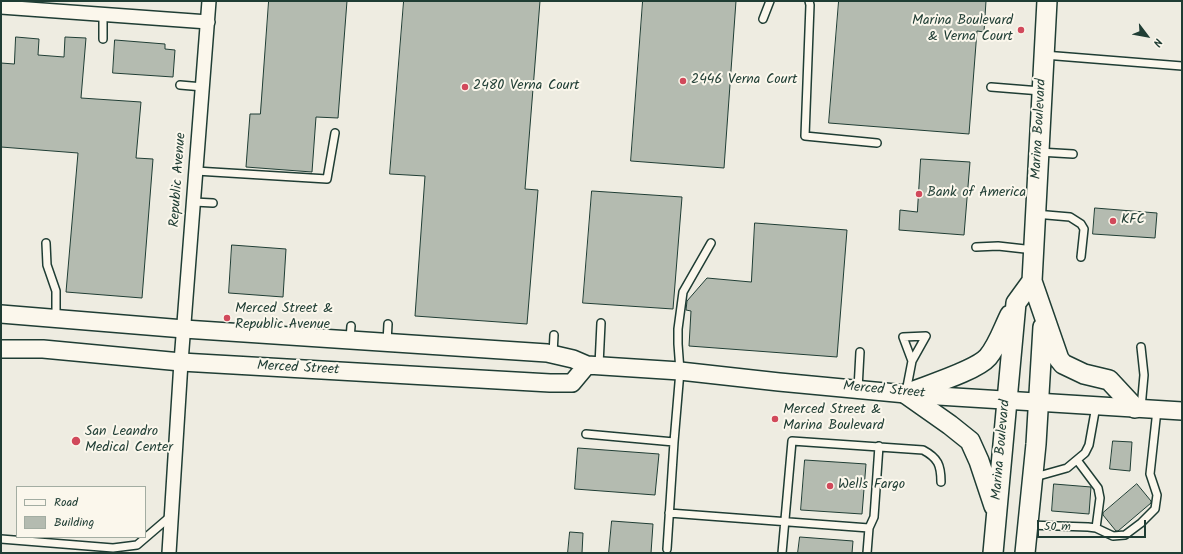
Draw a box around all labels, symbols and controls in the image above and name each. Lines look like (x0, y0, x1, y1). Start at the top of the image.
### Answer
place label: Marina Boulevard & Verna Court (912, 14, 1013, 46)
north arrow (1127, 16, 1167, 56)
marker: Marina Boulevard & Verna Court (1016, 25, 1026, 35)
text: N (1148, 35, 1167, 50)
place label: 2446 Verna Court (691, 73, 797, 89)
marker: 2446 Verna Court (678, 76, 688, 86)
street label: Marina Boulevard (1029, 78, 1051, 180)
place label: 2480 Verna Court (473, 79, 579, 95)
marker: 2480 Verna Court (460, 82, 470, 92)
street label: Republic Avenue (167, 132, 191, 228)
place label: Bank of America (927, 186, 1026, 202)
marker: Bank of America (914, 189, 924, 199)
place label: KFC (1121, 213, 1145, 229)
marker: KFC (1108, 216, 1118, 226)
place label: Merced Street & Republic Avenue (235, 302, 333, 334)
marker: Merced Street & Republic Avenue (222, 313, 232, 323)
street label: Merced Street (256, 358, 340, 380)
street label: Merced Street (842, 379, 926, 403)
street label: Marina Boulevard (989, 399, 1015, 501)
place label: Merced Street & Marina Boulevard (783, 403, 884, 436)
marker: Merced Street & Marina Boulevard (770, 414, 780, 424)
place label: San Leandro Medical Center (85, 425, 173, 458)
marker: San Leandro Medical Center (70, 435, 82, 447)
place label: Wells Fargo (838, 478, 905, 494)
marker: Wells Fargo (825, 481, 835, 491)
legend (16, 486, 146, 538)
text: Road (54, 493, 78, 512)
scale bar (1039, 512, 1148, 538)
text: Building (54, 513, 94, 532)
text: 50 m (1044, 517, 1071, 536)

